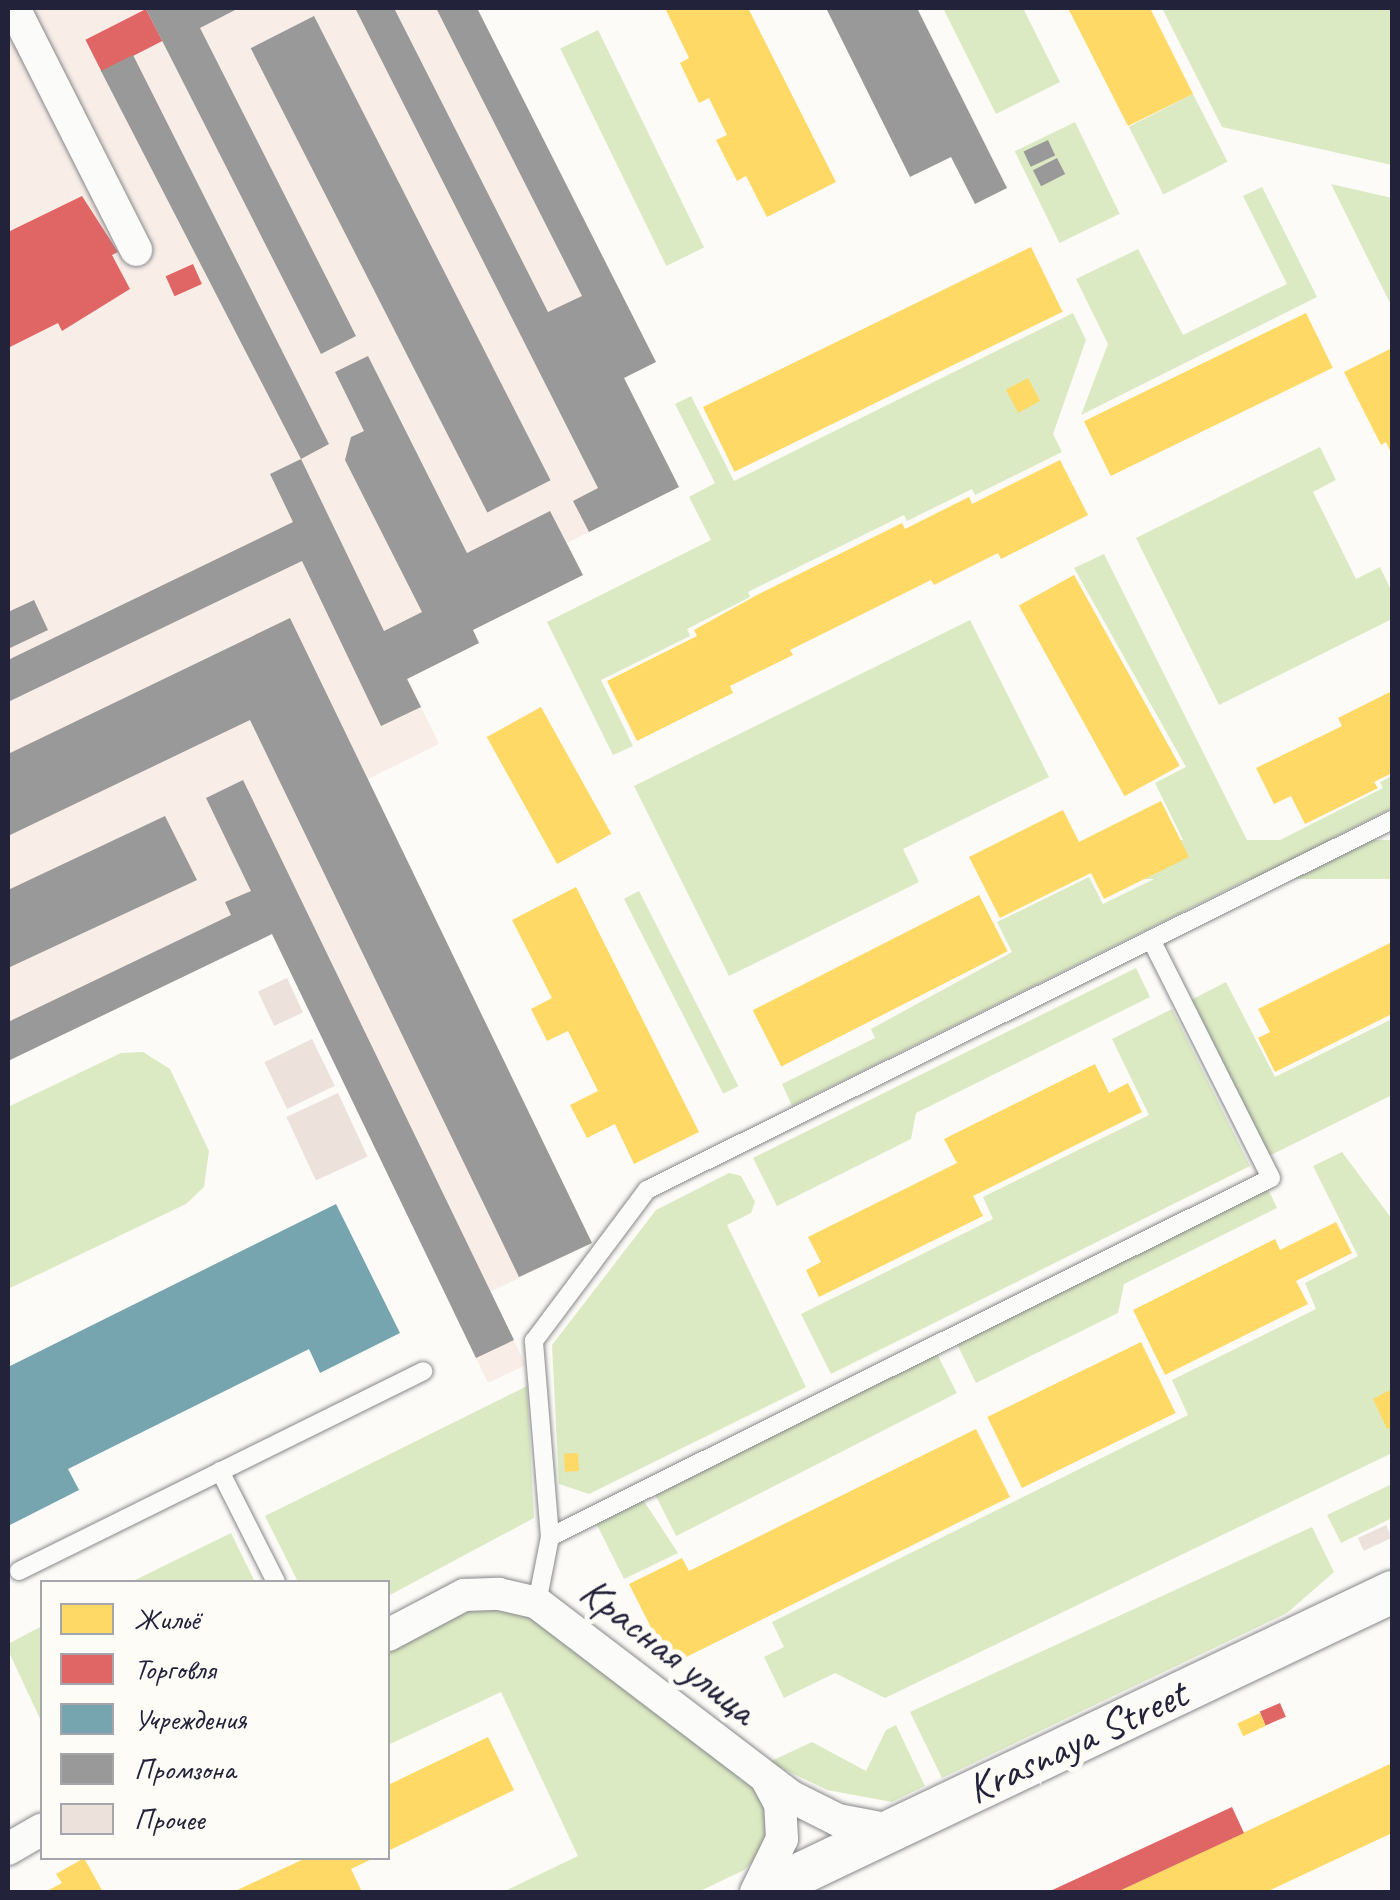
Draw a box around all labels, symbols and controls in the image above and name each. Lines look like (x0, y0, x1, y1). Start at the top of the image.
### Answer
street label: Красная улица (570, 1567, 766, 1735)
legend (40, 1580, 390, 1860)
text: Жильё (134, 1600, 199, 1638)
text: Торговля (134, 1650, 215, 1688)
street label: Krasnaya Street (959, 1669, 1195, 1815)
text: Учреждения (134, 1700, 246, 1738)
text: Промзона (134, 1750, 235, 1788)
text: Прочее (134, 1800, 205, 1838)

